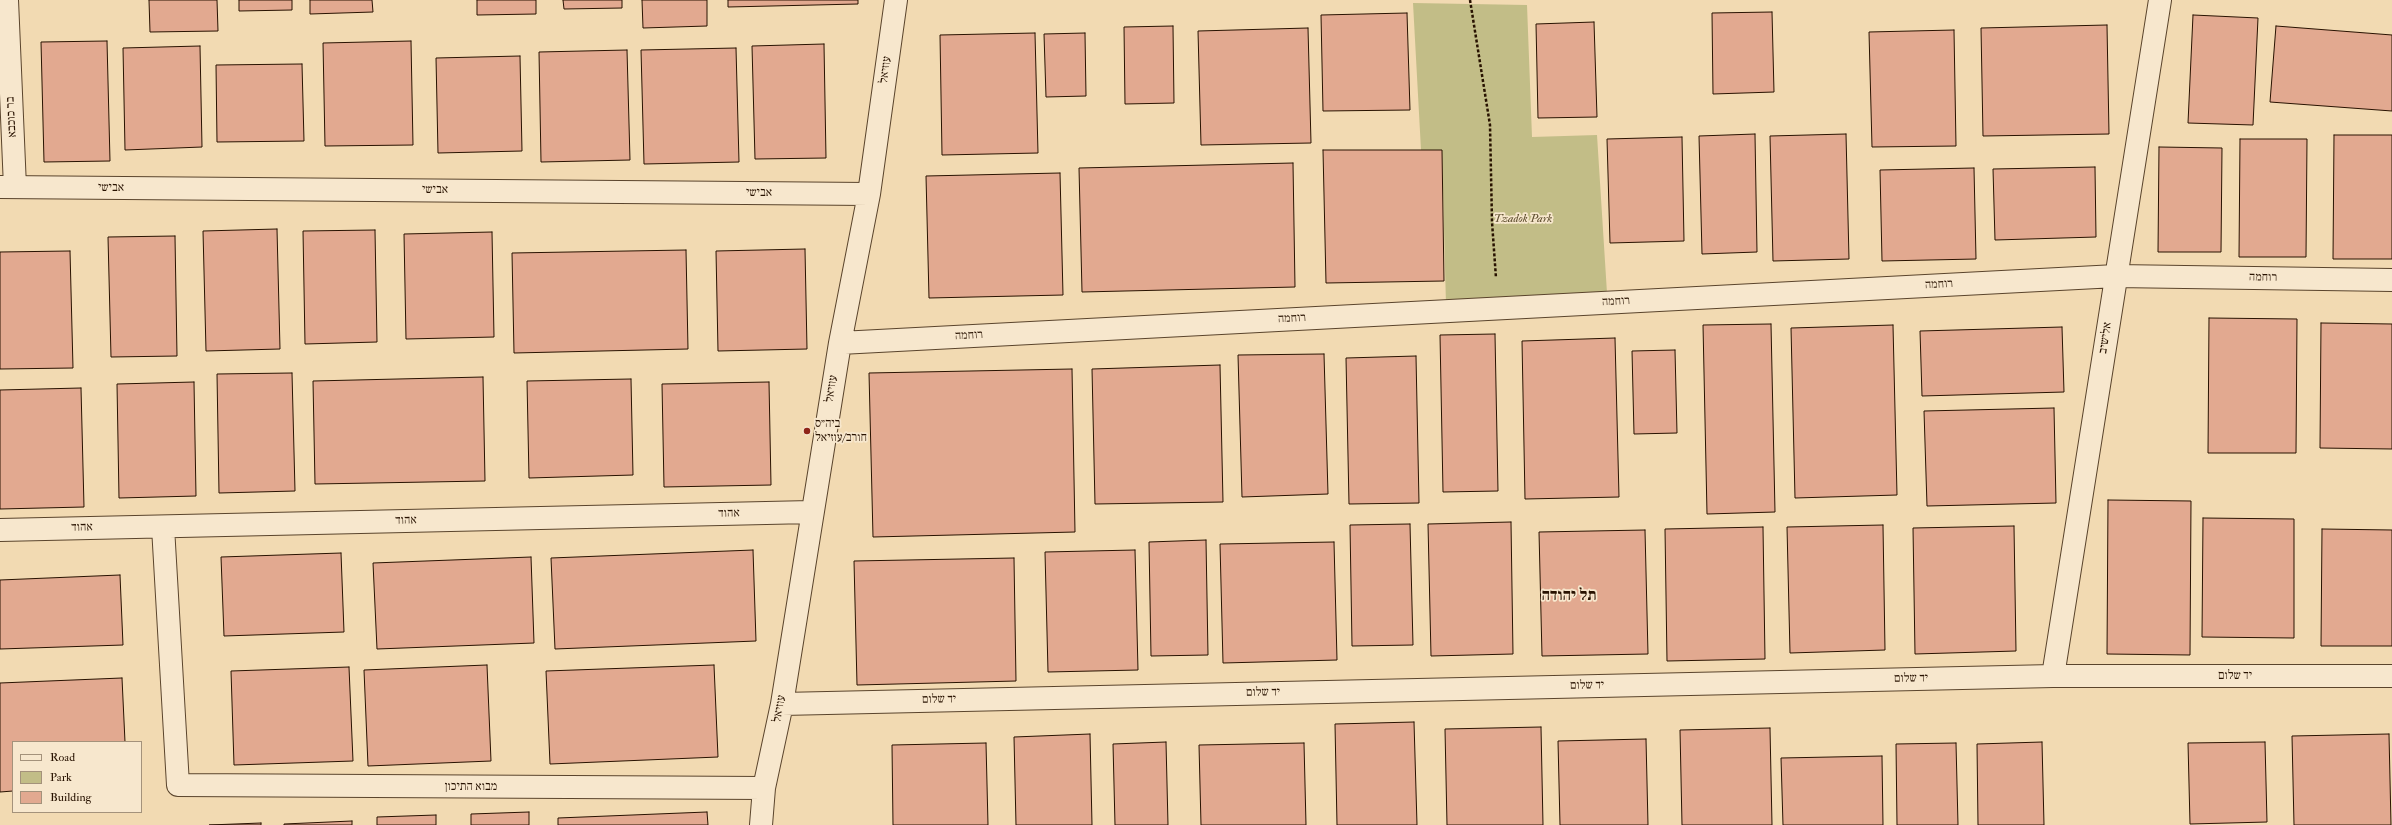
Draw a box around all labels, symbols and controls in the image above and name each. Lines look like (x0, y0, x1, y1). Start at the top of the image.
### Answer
street label: עוזיאל (877, 55, 895, 85)
street label: בר כוכבא (4, 96, 20, 138)
street label: אבישי (98, 181, 124, 195)
street label: אבישי (422, 183, 448, 197)
street label: אבישי (746, 186, 772, 200)
park label: Tzadok Park (1494, 212, 1552, 226)
street label: רוחמה (2249, 271, 2277, 285)
street label: רוחמה (1924, 277, 1954, 293)
street label: רוחמה (1601, 294, 1631, 310)
street label: רוחמה (1277, 311, 1307, 327)
street label: אלישיב (2096, 321, 2116, 355)
street label: רוחמה (954, 328, 984, 344)
street label: עוזיאל (823, 374, 841, 404)
place label: ביה״ס חורב/עוזיאל (815, 417, 867, 445)
marker: ביה״ס חורב/עוזיאל (802, 426, 812, 436)
street label: אהוד (718, 507, 740, 521)
street label: אהוד (395, 514, 417, 528)
street label: אהוד (71, 521, 93, 535)
district label: תל יהודה (1541, 587, 1597, 607)
street label: יד שלום (2218, 669, 2252, 683)
street label: יד שלום (1894, 672, 1928, 686)
street label: יד שלום (1570, 679, 1604, 693)
street label: יד שלום (1246, 686, 1280, 700)
street label: יד שלום (922, 693, 956, 707)
street label: עוזיאל (770, 694, 790, 724)
legend (12, 741, 142, 813)
text: Road (50, 750, 75, 765)
text: Park (50, 770, 72, 785)
street label: מבוא התיכון (445, 780, 497, 794)
text: Building (50, 790, 91, 805)

